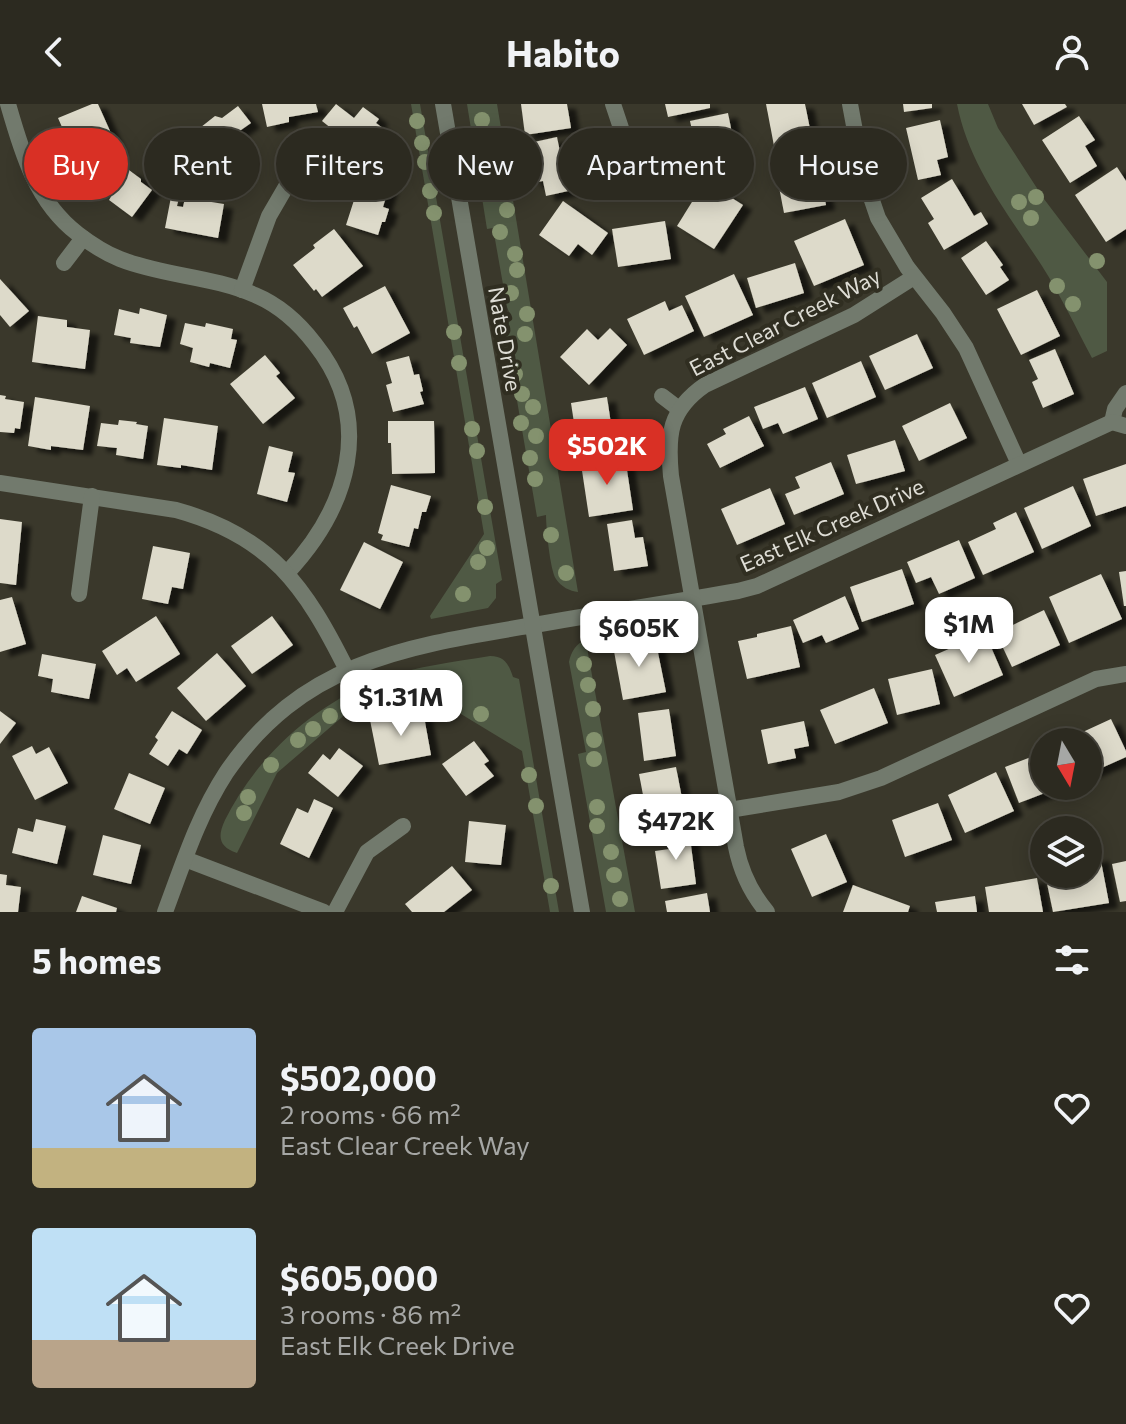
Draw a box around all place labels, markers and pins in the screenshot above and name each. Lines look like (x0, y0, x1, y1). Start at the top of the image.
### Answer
pin: $502K (551, 419, 663, 487)
pin: $1M (930, 597, 1008, 665)
pin: $605K (583, 601, 695, 669)
pin: $1.31M (336, 670, 466, 738)
pin: $472K (620, 794, 732, 862)

